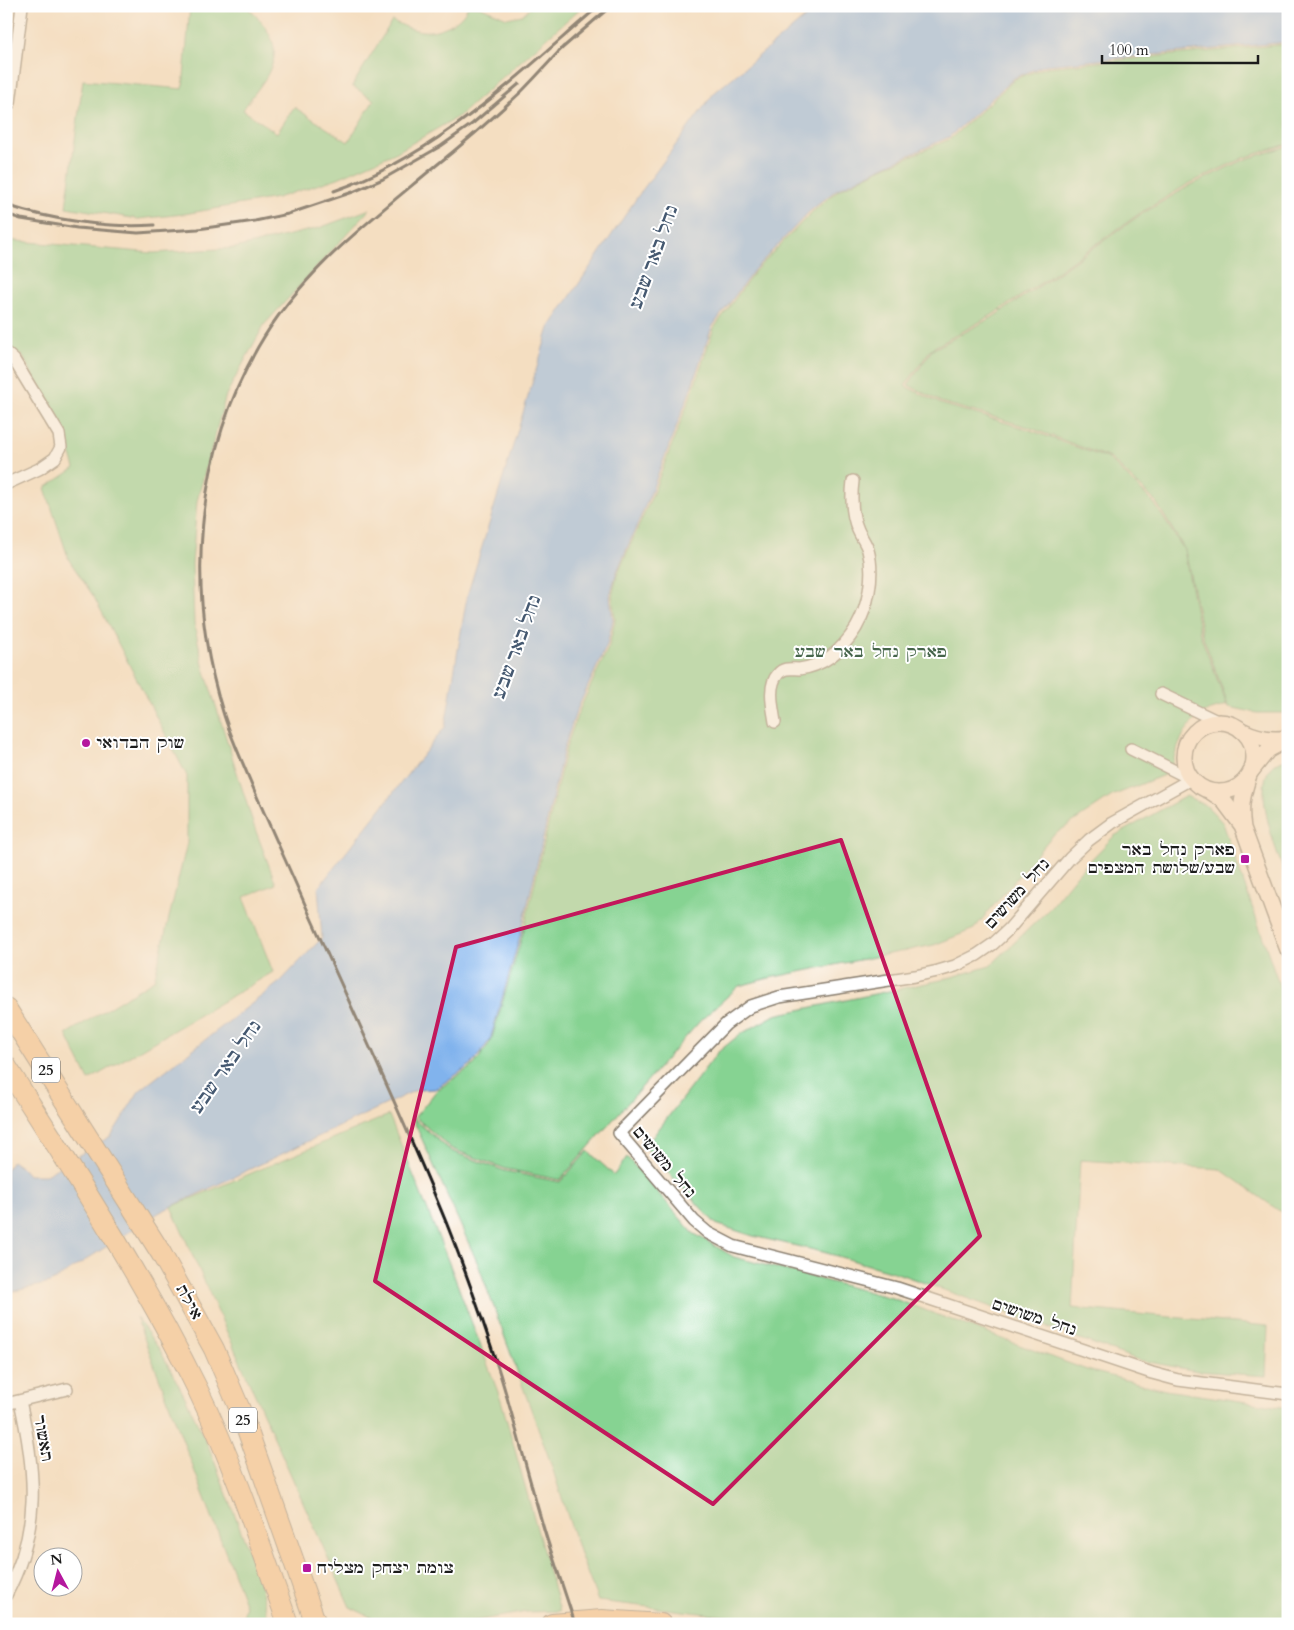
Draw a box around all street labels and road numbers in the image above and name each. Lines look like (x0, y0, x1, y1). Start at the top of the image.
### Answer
street label: נחל משושים (979, 854, 1055, 934)
road number: 25 (32, 1058, 60, 1082)
street label: נחל משושים (627, 1121, 701, 1203)
street label: אילת (170, 1281, 208, 1323)
street label: נחל משושים (989, 1293, 1079, 1341)
road number: 25 (229, 1408, 257, 1432)
street label: תאשור (28, 1413, 58, 1463)

